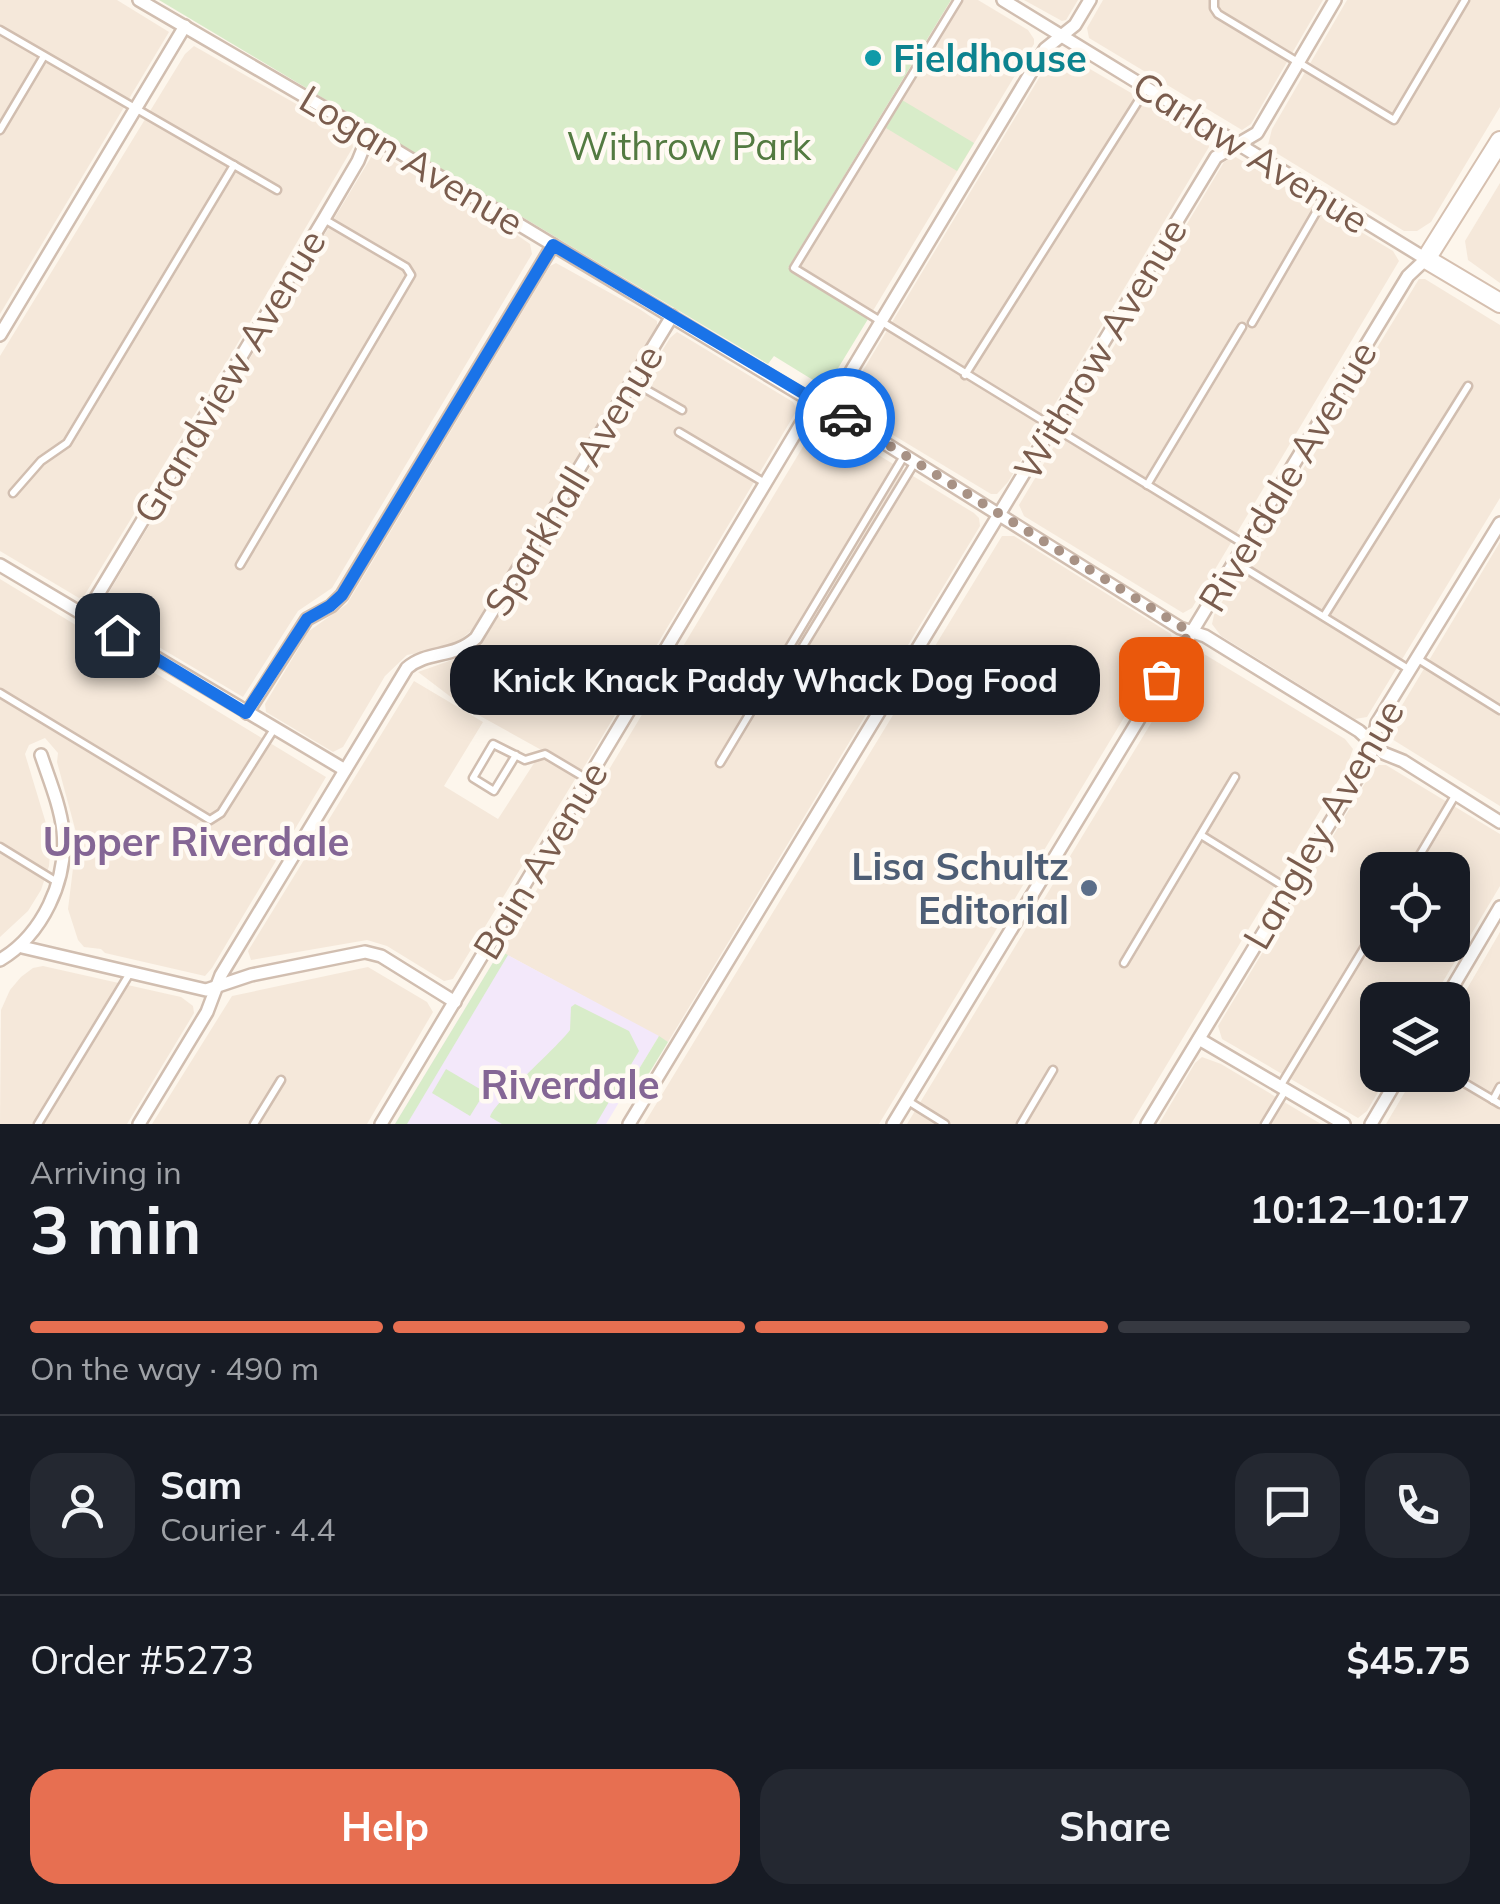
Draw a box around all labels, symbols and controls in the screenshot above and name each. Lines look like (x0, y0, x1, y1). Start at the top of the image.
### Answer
place label: Fieldhouse (893, 34, 1087, 82)
marker: Fieldhouse (862, 47, 884, 69)
street label: Carlaw Avenue (1124, 60, 1378, 244)
street label: Logan Avenue (291, 74, 533, 246)
park label: Withrow Park (567, 122, 812, 170)
street label: Withrow Avenue (1003, 209, 1197, 489)
street label: Grandview Avenue (122, 220, 336, 532)
street label: Riverdale Avenue (1187, 332, 1387, 620)
street label: Sparkhall Avenue (473, 336, 673, 624)
courier (795, 368, 895, 468)
icon: car (818, 391, 873, 446)
pin (75, 593, 160, 678)
icon: home (90, 608, 145, 663)
pin (1119, 637, 1204, 722)
callout: Knick Knack Paddy Whack Dog Food (451, 644, 1101, 714)
icon: bag (1134, 652, 1189, 707)
text: Knick Knack Paddy Whack Dog Food (492, 660, 1058, 700)
street label: Langley Avenue (1232, 690, 1414, 958)
street label: Bain Avenue (462, 752, 618, 968)
district label: Upper Riverdale (43, 816, 349, 866)
place label: Lisa Schultz Editorial (851, 842, 1069, 934)
map controls (1360, 852, 1470, 1092)
button: locate (1360, 852, 1470, 962)
marker: Lisa Schultz Editorial (1078, 877, 1100, 899)
button: layers (1360, 982, 1470, 1092)
district label: Riverdale (480, 1059, 660, 1109)
text: Arriving in (30, 1152, 182, 1192)
text: 10:12–10:17 (1250, 1185, 1470, 1233)
text: 3 min (30, 1189, 201, 1270)
text: On the way · 490 m (30, 1348, 319, 1388)
button: person (30, 1453, 135, 1558)
button: chat (1235, 1453, 1340, 1558)
button: phone (1365, 1453, 1470, 1558)
text: Sam (160, 1461, 242, 1509)
text: Courier · 4.4 (160, 1509, 336, 1549)
text: Order #5273 (30, 1636, 254, 1684)
text: $45.75 (1347, 1636, 1470, 1684)
button: Help (30, 1769, 740, 1884)
button: Share (760, 1769, 1470, 1884)

